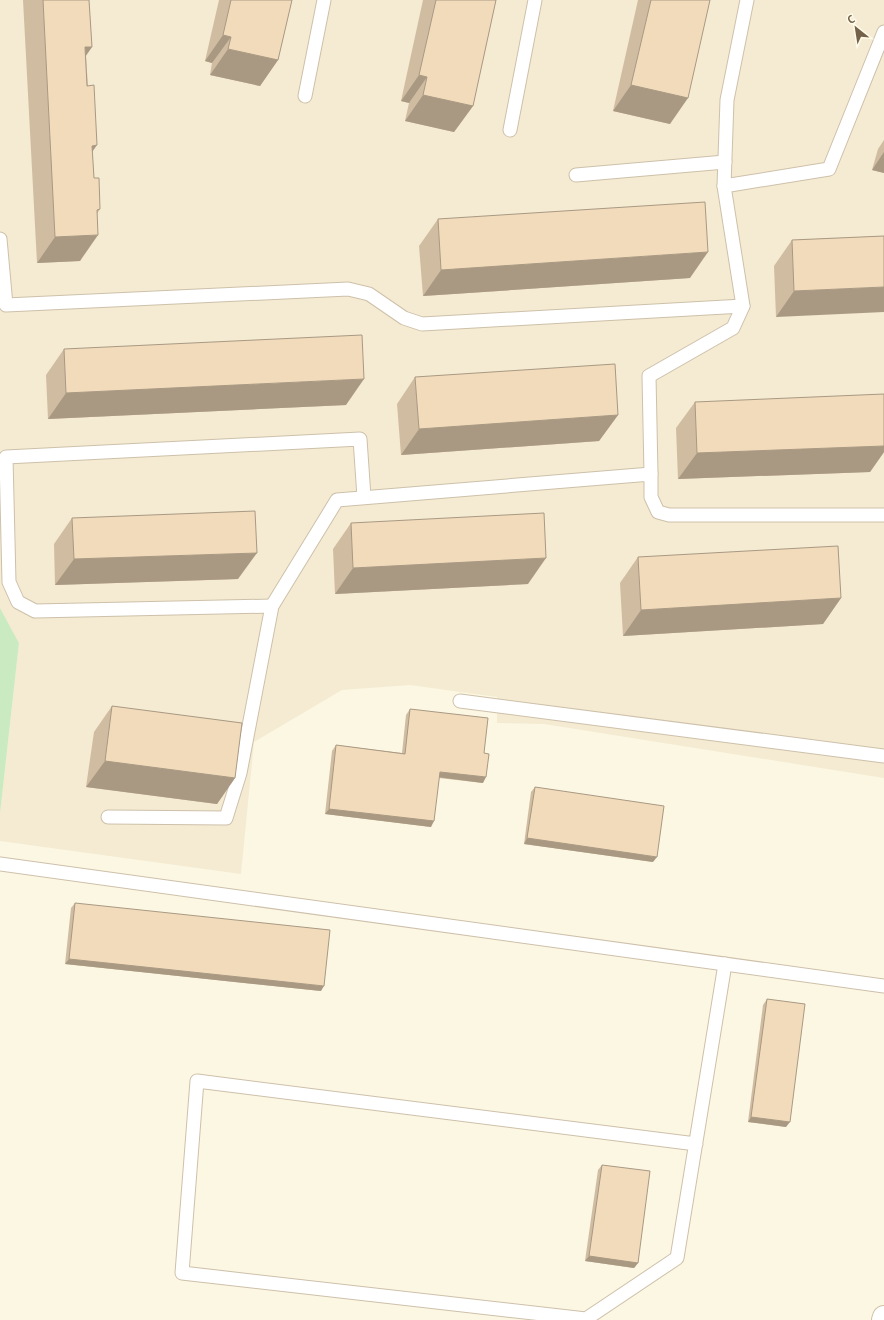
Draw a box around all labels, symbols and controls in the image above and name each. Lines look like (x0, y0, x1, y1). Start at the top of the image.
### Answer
north arrow (836, 8, 876, 48)
text: С (845, 12, 857, 27)

